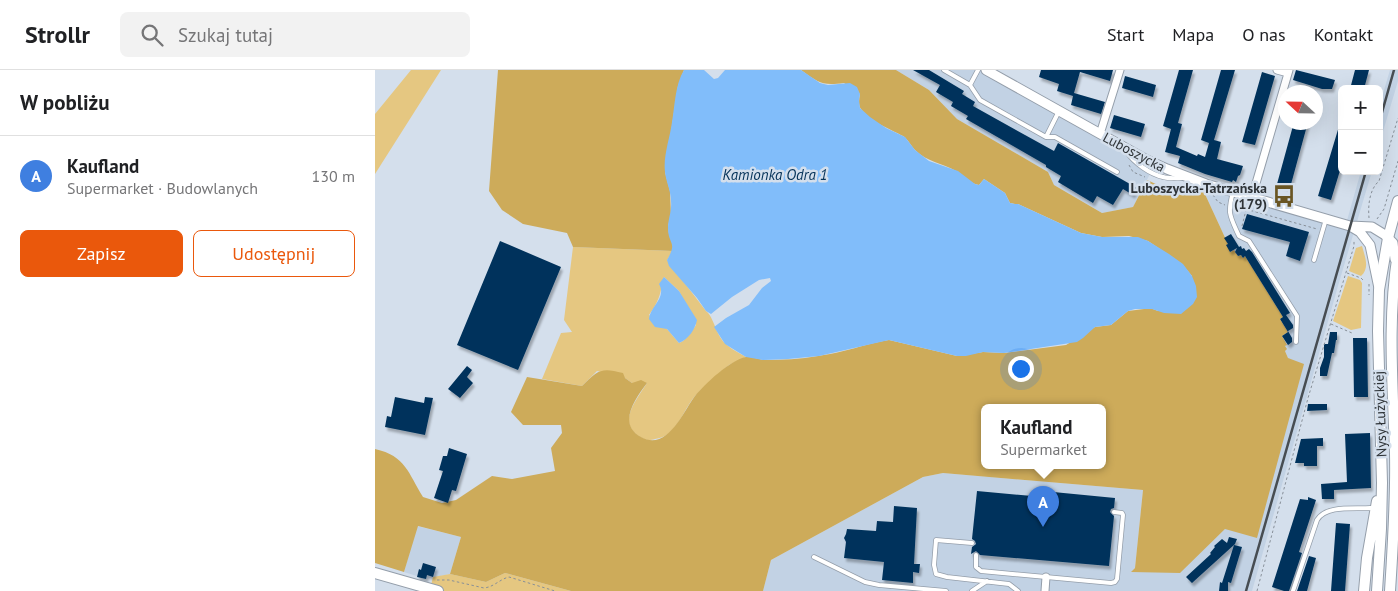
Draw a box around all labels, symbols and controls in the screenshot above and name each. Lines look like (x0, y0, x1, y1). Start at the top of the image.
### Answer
search box (120, 12, 470, 57)
text: Strollr (25, 19, 90, 50)
icon: search (138, 21, 166, 49)
text: Szukaj tutaj (178, 23, 273, 47)
text: Start (1107, 23, 1144, 46)
text: Mapa (1172, 23, 1214, 46)
text: O nas (1242, 23, 1286, 46)
text: Kontakt (1314, 23, 1373, 46)
north arrow (1278, 85, 1323, 130)
map controls (1338, 85, 1383, 175)
button: + (1338, 85, 1383, 130)
text: W pobliżu (20, 89, 109, 116)
street label: Luboszycka (1100, 128, 1168, 176)
button: − (1338, 130, 1383, 175)
text: Kaufland (67, 154, 139, 178)
water label: Kamionka Odra 1 (722, 165, 828, 184)
text: A (31, 166, 41, 186)
text: 130 m (312, 166, 355, 186)
text: Supermarket · Budowlanych (67, 178, 258, 198)
place label: Luboszycka-Tatrzańska (179) (1130, 179, 1267, 213)
bus stop icon: Luboszycka-Tatrzańska (179) (1271, 183, 1297, 209)
button: Zapisz (20, 230, 183, 277)
button: Udostępnij (193, 230, 355, 277)
your location (1008, 356, 1034, 382)
street label: Nysy Łużyckiej (1370, 371, 1390, 457)
popup (981, 404, 1106, 469)
text: Kaufland (1000, 415, 1072, 439)
text: Supermarket (1000, 439, 1087, 459)
pin: A (1027, 486, 1059, 527)

